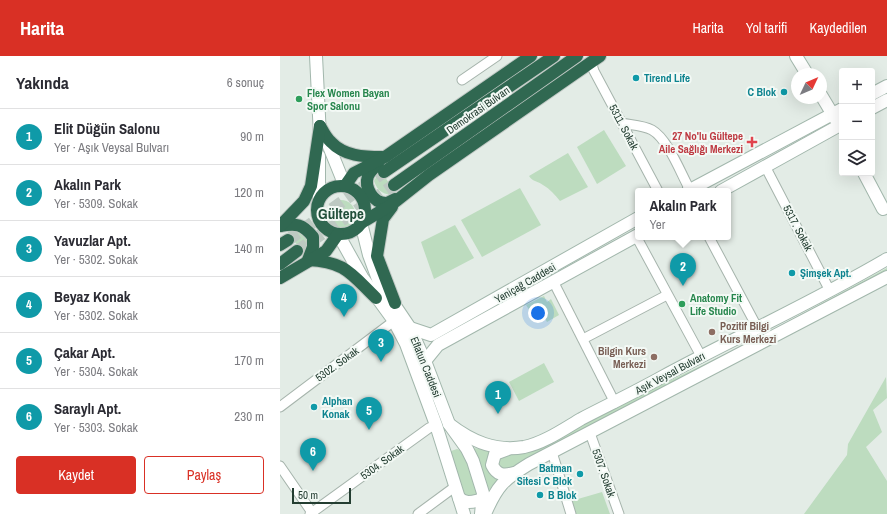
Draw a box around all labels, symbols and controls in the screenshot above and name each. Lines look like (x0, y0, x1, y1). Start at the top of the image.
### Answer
text: Harita (20, 15, 64, 41)
text: Harita (692, 19, 724, 37)
text: Yol tarifi (746, 19, 788, 37)
text: Kaydedilen (810, 19, 867, 37)
north arrow (791, 68, 827, 104)
map controls (839, 68, 875, 176)
button: + (839, 68, 875, 104)
text: Yakında (16, 71, 69, 94)
place label: Tirend Life (644, 71, 690, 85)
marker: Tirend Life (631, 73, 641, 83)
text: 6 sonuç (227, 74, 264, 91)
street label: Demokrasi Bulvarı (444, 83, 512, 137)
place label: C Blok (747, 85, 777, 99)
place label: Flex Women Bayan Spor Salonu (307, 86, 390, 113)
marker: C Blok (779, 87, 789, 97)
marker: Flex Women Bayan Spor Salonu (294, 94, 304, 104)
street label: 5311. Sokak (606, 102, 642, 153)
button: − (839, 104, 875, 140)
text: Elit Düğün Salonu (54, 118, 160, 139)
text: 1 (26, 128, 32, 145)
text: 90 m (240, 128, 264, 145)
place label: 27 No'lu Gültepe Aile Sağlığı Merkezi (659, 129, 743, 156)
marker: 27 No'lu Gültepe Aile Sağlığı Merkezi (746, 136, 758, 148)
text: Yer · Aşık Veysal Bulvarı (54, 139, 169, 156)
button: layers (839, 140, 875, 176)
text: Akalın Park (54, 174, 121, 195)
text: 2 (26, 184, 32, 201)
text: 120 m (234, 184, 264, 201)
popup (635, 188, 731, 240)
text: Yer · 5309. Sokak (54, 195, 138, 212)
text: Akalın Park (649, 195, 717, 216)
district label: Gültepe (318, 203, 364, 224)
street label: 5317. Sokak (780, 203, 816, 254)
text: Yer (649, 216, 665, 233)
text: Yavuzlar Apt. (54, 230, 131, 251)
text: 3 (26, 240, 32, 257)
text: 140 m (234, 240, 264, 257)
text: Yer · 5302. Sokak (54, 251, 138, 268)
pin: 2 (670, 253, 696, 286)
street label: Yeniçağ Caddesi (492, 260, 558, 306)
place label: Şimşek Apt. (800, 266, 852, 280)
marker: Şimşek Apt. (787, 268, 797, 278)
pin: 4 (331, 284, 357, 317)
text: Beyaz Konak (54, 286, 131, 307)
place label: Anatomy Fit Life Studio (690, 291, 742, 318)
text: 4 (26, 296, 32, 313)
text: 160 m (234, 296, 264, 313)
marker: Anatomy Fit Life Studio (677, 299, 687, 309)
your location (528, 303, 548, 323)
text: Yer · 5302. Sokak (54, 307, 138, 324)
place label: Pozitif Bilgi Kurs Merkezi (720, 319, 776, 346)
marker: Pozitif Bilgi Kurs Merkezi (707, 327, 717, 337)
pin: 3 (368, 329, 394, 362)
street label: Eflatun Caddesi (407, 335, 445, 399)
text: Çakar Apt. (54, 342, 115, 363)
street label: 5302. Sokak (313, 343, 362, 384)
place label: Bilgin Kurs Merkezi (598, 344, 646, 371)
street label: Aşık Veysal Bulvarı (632, 349, 707, 398)
text: 5 (26, 352, 32, 369)
text: 170 m (234, 352, 264, 369)
marker: Bilgin Kurs Merkezi (649, 352, 659, 362)
text: Yer · 5304. Sokak (54, 363, 138, 380)
pin: 1 (485, 381, 511, 414)
place label: Alphan Konak (322, 394, 353, 421)
pin: 5 (356, 397, 382, 430)
text: Saraylı Apt. (54, 398, 121, 419)
marker: Alphan Konak (309, 402, 319, 412)
text: 6 (26, 408, 32, 425)
text: 230 m (234, 408, 264, 425)
text: Yer · 5303. Sokak (54, 419, 138, 436)
pin: 6 (300, 438, 326, 471)
street label: 5304. Sokak (358, 441, 407, 482)
street label: 5307. Sokak (589, 447, 619, 499)
button: Kaydet (16, 456, 136, 494)
button: Paylaş (144, 456, 264, 494)
place label: Batman Sitesi C Blok (517, 461, 573, 488)
marker: Batman Sitesi C Blok (575, 469, 585, 479)
scale bar (292, 486, 351, 505)
text: 50 m (298, 488, 318, 502)
place label: B Blok (548, 488, 578, 502)
marker: B Blok (535, 490, 545, 500)

